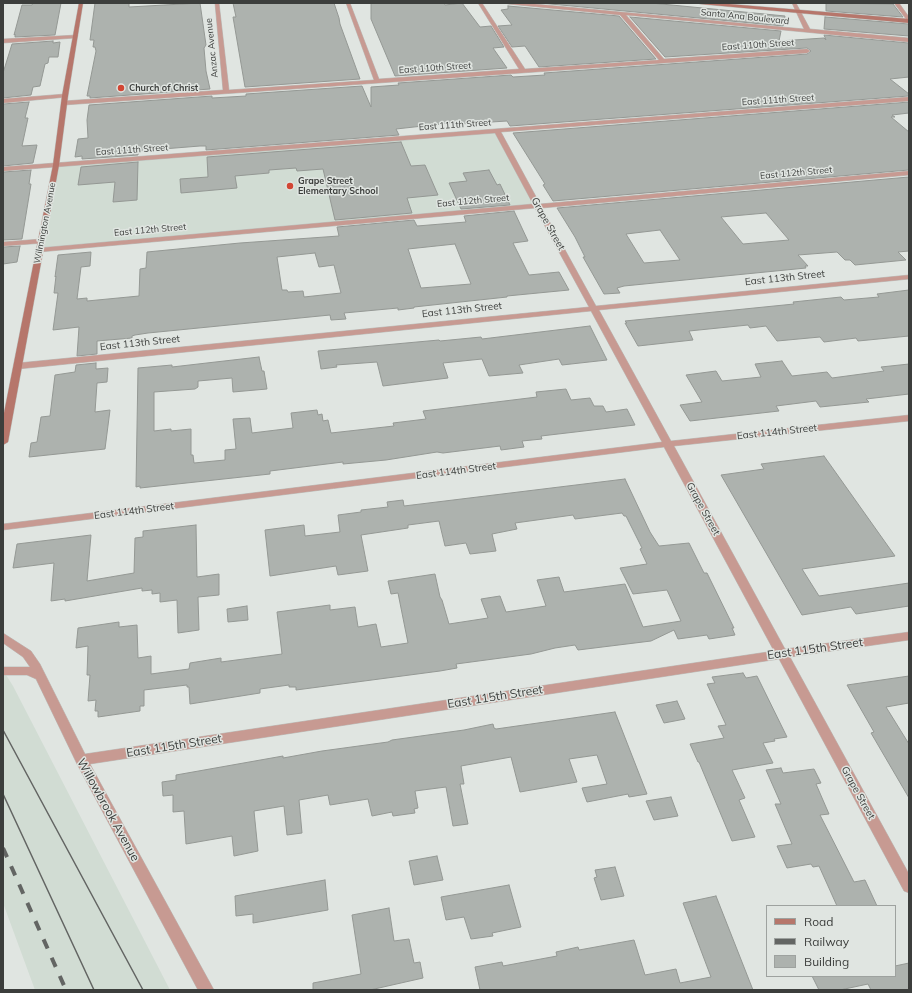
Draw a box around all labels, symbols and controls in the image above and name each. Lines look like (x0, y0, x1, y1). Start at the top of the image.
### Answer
street label: Santa Ana Boulevard (700, 7, 790, 27)
street label: Anzac Avenue (203, 18, 221, 78)
street label: East 110th Street (722, 37, 794, 53)
street label: East 110th Street (399, 60, 471, 76)
marker: Church of Christ (116, 83, 126, 93)
place label: Church of Christ (129, 83, 198, 93)
street label: East 111th Street (742, 92, 814, 108)
street label: East 111th Street (419, 117, 491, 133)
street label: East 111th Street (96, 142, 168, 158)
street label: East 112th Street (759, 164, 833, 182)
place label: Grape Street Elementary School (298, 176, 378, 197)
marker: Grape Street Elementary School (285, 181, 295, 191)
street label: Wilmington Avenue (32, 182, 58, 264)
street label: East 112th Street (436, 192, 510, 210)
street label: Grape Street (529, 195, 567, 253)
street label: East 112th Street (113, 221, 187, 239)
street label: East 113th Street (744, 268, 826, 288)
street label: East 113th Street (421, 300, 503, 320)
street label: East 113th Street (99, 333, 181, 353)
street label: East 114th Street (736, 422, 818, 442)
street label: East 114th Street (415, 460, 497, 482)
street label: Grape Street (684, 480, 722, 538)
street label: East 114th Street (93, 500, 175, 522)
street label: East 115th Street (766, 635, 864, 663)
street label: East 115th Street (446, 682, 544, 712)
street label: East 115th Street (125, 731, 223, 761)
street label: Willowbrook Avenue (74, 756, 142, 864)
street label: Grape Street (839, 764, 877, 822)
legend (766, 905, 896, 977)
text: Road (804, 914, 833, 929)
text: Railway (804, 934, 849, 949)
text: Building (804, 954, 849, 969)

